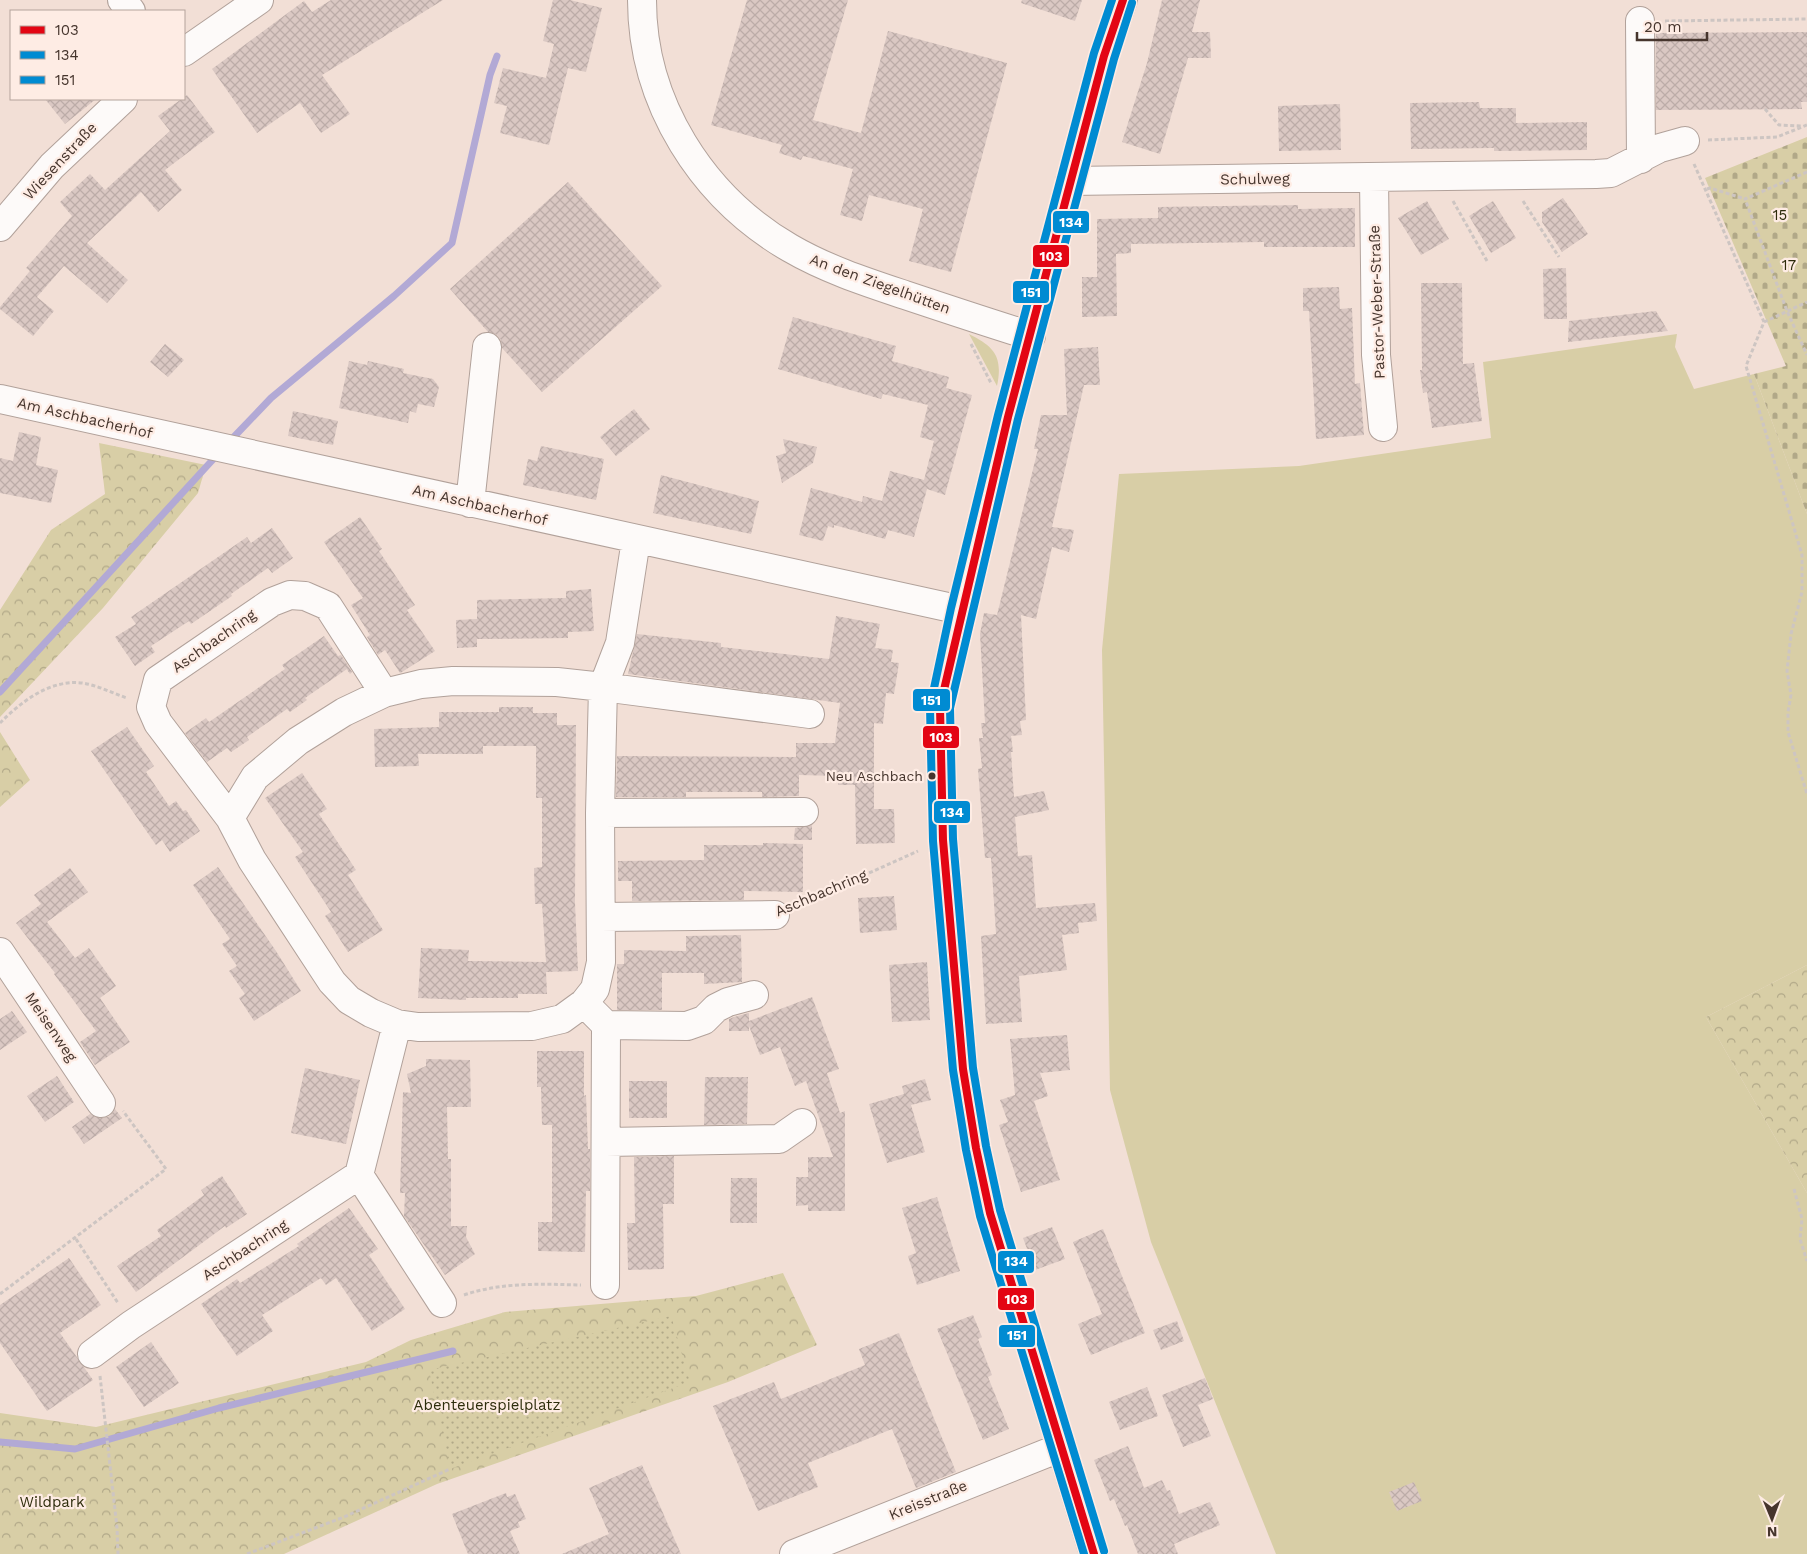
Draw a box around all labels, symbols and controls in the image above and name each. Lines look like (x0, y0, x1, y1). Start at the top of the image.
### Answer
legend (10, 10, 185, 100)
scale bar (1637, 10, 1707, 42)
text: 20 m (1644, 18, 1682, 36)
text: 103 (55, 21, 79, 39)
text: 134 (55, 46, 79, 64)
text: 151 (55, 71, 75, 89)
street label: Wiesenstraße (20, 119, 100, 203)
street label: Schulweg (1220, 169, 1290, 189)
park label: 15 (1773, 206, 1787, 224)
line badge: 134 (1052, 210, 1090, 234)
text: 134 (1059, 214, 1083, 230)
street label: Pastor-Weber-Straße (1365, 225, 1389, 379)
line badge: 103 (1032, 244, 1070, 268)
text: 103 (1039, 248, 1063, 264)
street label: An den Ziegelhütten (807, 250, 953, 318)
park label: 17 (1782, 256, 1796, 274)
line badge: 151 (1012, 280, 1050, 304)
text: 151 (1021, 284, 1041, 300)
street label: Am Aschbacherhof (15, 394, 155, 442)
street label: Am Aschbacherhof (410, 481, 550, 529)
street label: Aschbachring (169, 605, 259, 677)
line badge: 151 (912, 688, 951, 712)
text: 151 (921, 692, 941, 708)
line badge: 103 (922, 725, 960, 749)
text: 103 (929, 729, 953, 745)
place label: Neu Aschbach (826, 768, 923, 784)
marker: Neu Aschbach (927, 771, 937, 781)
line badge: 134 (933, 800, 971, 824)
text: 134 (940, 804, 964, 820)
street label: Aschbachring (772, 865, 870, 921)
street label: Meisenweg (21, 989, 81, 1065)
street label: Aschbachring (199, 1216, 291, 1284)
line badge: 134 (997, 1250, 1035, 1274)
text: 134 (1004, 1253, 1028, 1269)
line badge: 103 (997, 1287, 1035, 1311)
text: 103 (1004, 1291, 1028, 1307)
line badge: 151 (998, 1324, 1036, 1348)
text: 151 (1007, 1327, 1027, 1343)
park label: Abenteuerspielplatz (414, 1396, 560, 1414)
street label: Kreisstraße (886, 1476, 970, 1524)
park label: Wildpark (20, 1493, 85, 1511)
north arrow (1747, 1494, 1797, 1544)
text: N (1767, 1524, 1778, 1540)

